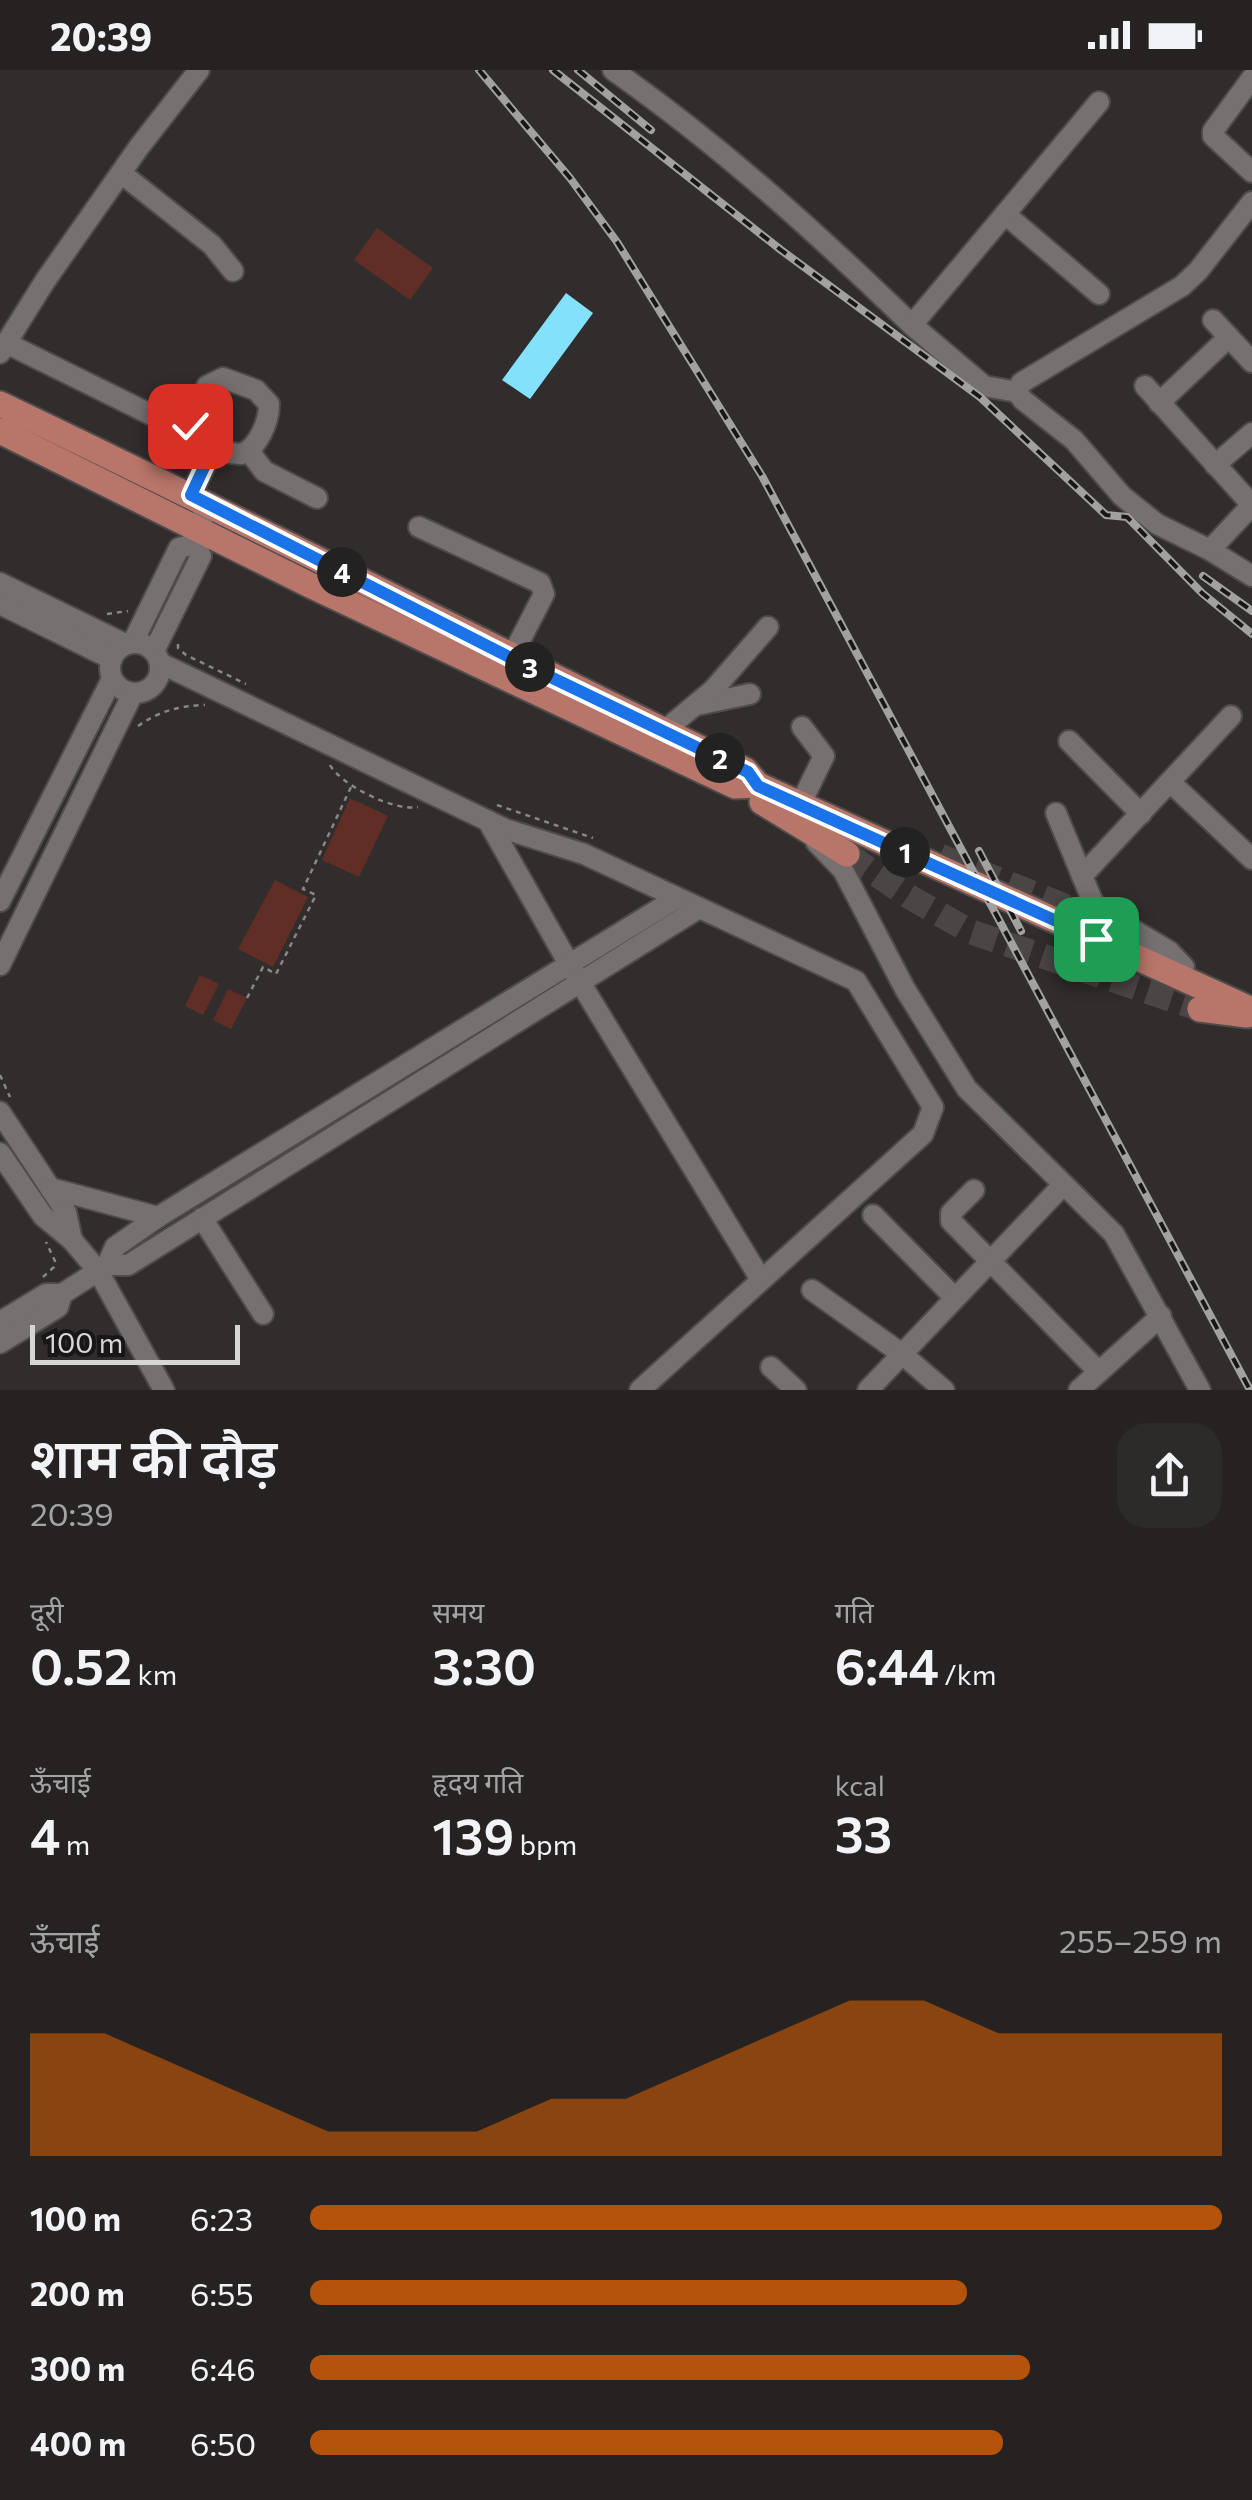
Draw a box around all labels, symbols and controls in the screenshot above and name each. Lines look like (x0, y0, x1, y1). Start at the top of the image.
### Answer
text: 20:39 (50, 12, 152, 59)
pin (148, 384, 233, 469)
icon: check (163, 399, 218, 454)
pin: 4 (317, 547, 367, 597)
text: 4 (333, 555, 351, 589)
pin: 3 (505, 642, 555, 692)
text: 3 (522, 650, 538, 684)
pin: 2 (695, 733, 745, 783)
text: 2 (712, 741, 728, 775)
pin: 1 (880, 827, 930, 877)
text: 1 (899, 835, 911, 869)
pin (1054, 897, 1139, 982)
icon: arrive (1069, 912, 1124, 967)
scale bar (30, 1320, 240, 1364)
text: 100 m (45, 1325, 123, 1359)
text: शाम की दौड़ (30, 1422, 277, 1489)
button: share (1117, 1423, 1222, 1528)
text: 20:39 (30, 1493, 114, 1533)
text: दूरी (30, 1595, 64, 1629)
text: समय (432, 1595, 484, 1629)
text: गति (835, 1595, 874, 1629)
text: 0.52 (30, 1634, 132, 1695)
text: 3:30 (432, 1634, 536, 1695)
text: 6:44 (835, 1634, 939, 1695)
text: km (132, 1657, 177, 1691)
text: /km (939, 1657, 996, 1691)
text: ऊँचाई (30, 1765, 91, 1799)
text: हृदय गति (432, 1765, 523, 1799)
text: kcal (835, 1768, 885, 1802)
text: 33 (835, 1802, 892, 1863)
text: 4 (30, 1804, 60, 1865)
text: 139 (432, 1804, 514, 1865)
text: m (60, 1827, 90, 1861)
text: bpm (514, 1827, 577, 1861)
text: ऊँचाई (30, 1920, 99, 1960)
text: 255–259 m (1059, 1920, 1222, 1960)
text: 100 m (30, 2198, 121, 2238)
text: 6:23 (190, 2198, 253, 2238)
text: 200 m (30, 2273, 125, 2313)
text: 6:55 (190, 2273, 254, 2313)
text: 300 m (30, 2348, 125, 2388)
text: 6:46 (190, 2348, 256, 2388)
text: 400 m (30, 2423, 126, 2463)
text: 6:50 (190, 2423, 256, 2463)

